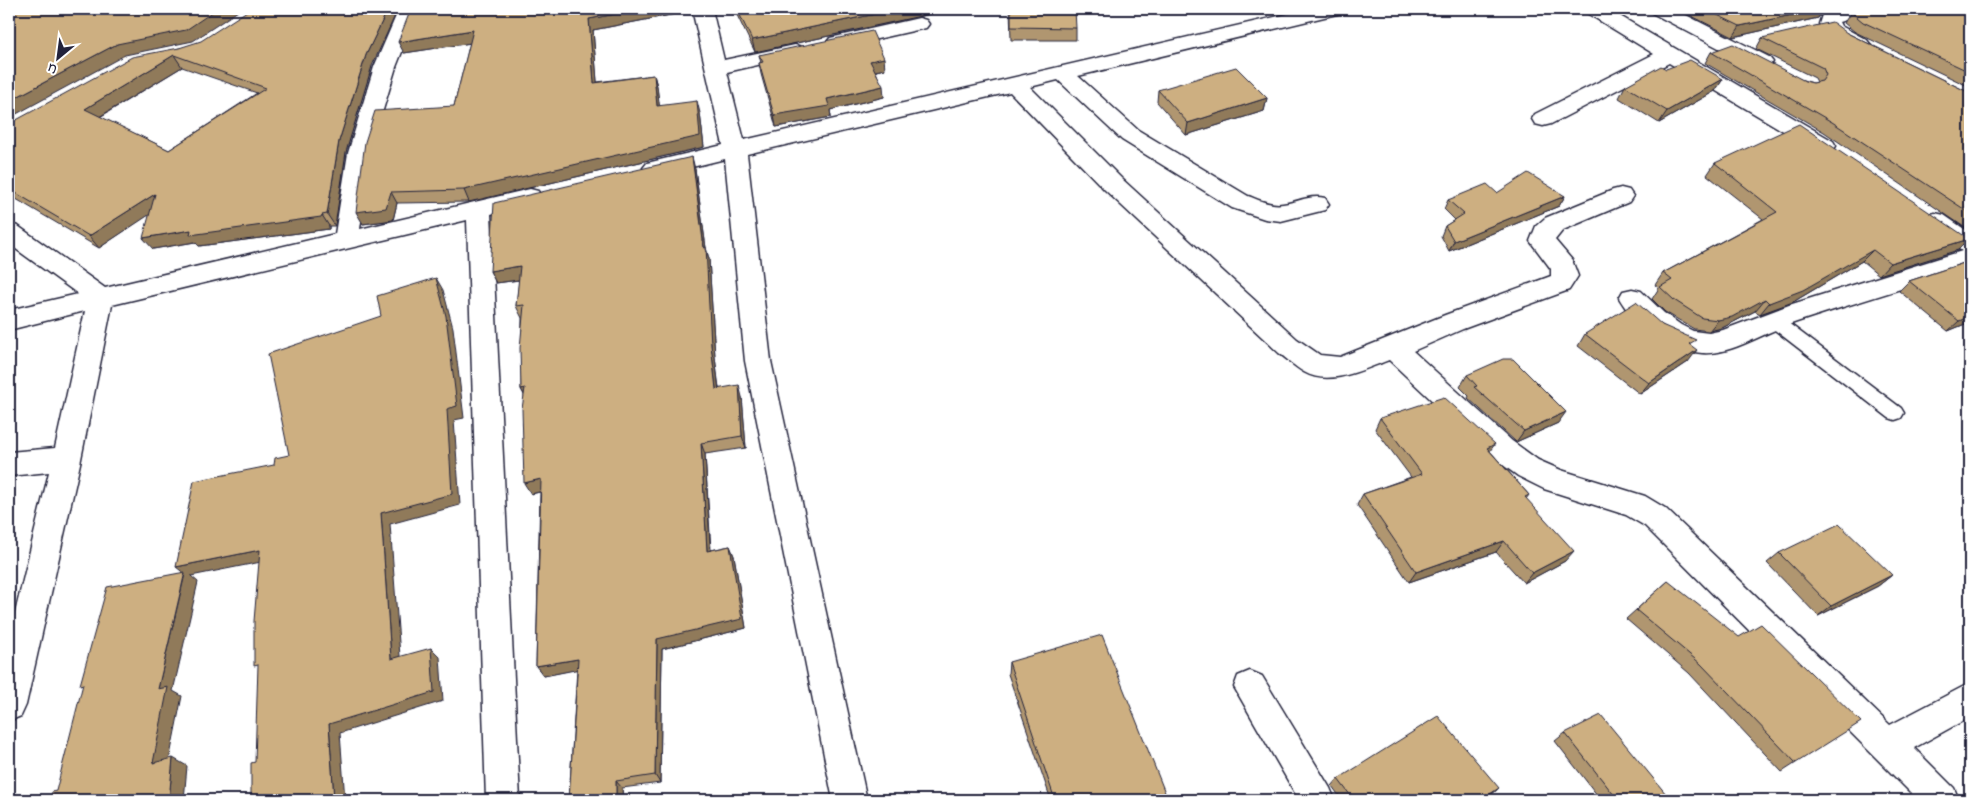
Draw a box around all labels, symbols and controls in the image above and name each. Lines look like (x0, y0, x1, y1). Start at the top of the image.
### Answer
north arrow (32, 32, 82, 82)
text: U (43, 57, 61, 79)

